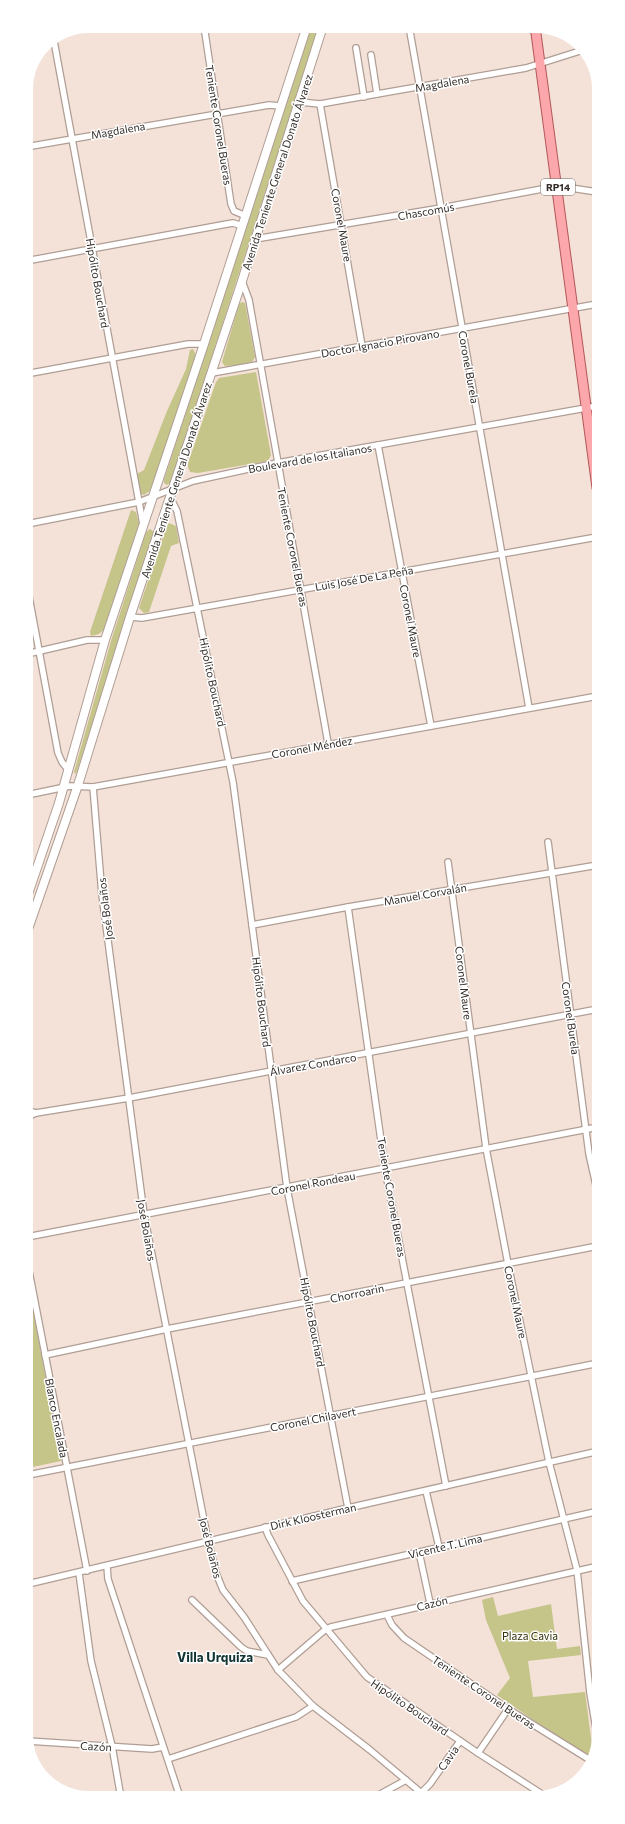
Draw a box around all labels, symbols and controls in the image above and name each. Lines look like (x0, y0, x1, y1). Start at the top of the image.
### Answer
street label: Teniente Coronel Bueras (203, 64, 235, 186)
street label: Avenida Teniente General Donato Álvarez (238, 72, 315, 272)
street label: Magdalena (414, 72, 470, 94)
street label: Magdalena (90, 119, 146, 141)
road number: RP14 (541, 179, 575, 195)
street label: Coronel Maure (329, 187, 355, 263)
street label: Chascomús (397, 200, 455, 222)
street label: Hipólito Bouchard (84, 237, 112, 329)
street label: Doctor Ignacio Pirovano (320, 326, 441, 360)
street label: Coronel Burela (456, 330, 482, 404)
street label: Avenida Teniente General Donato Álvarez (137, 380, 214, 580)
street label: Boulevard de los Italianos (247, 441, 373, 475)
street label: Teniente Coronel Bueras (275, 486, 311, 608)
street label: Luis José De La Peña (314, 563, 414, 594)
street label: Coronel Maure (398, 583, 424, 659)
street label: Hipólito Bouchard (197, 636, 229, 728)
street label: Coronel Méndez (270, 733, 354, 761)
street label: José Bolaños (95, 877, 116, 941)
street label: Manuel Corvalán (383, 880, 467, 908)
street label: Coronel Maure (453, 945, 475, 1021)
street label: Hipólito Bouchard (250, 956, 274, 1048)
street label: Coronel Burela (559, 981, 583, 1055)
street label: Álvarez Condarco (268, 1049, 358, 1078)
street label: Teniente Coronel Bueras (375, 1136, 409, 1258)
street label: Coronel Rondeau (270, 1168, 356, 1198)
street label: José Bolaños (134, 1198, 159, 1262)
street label: Coronel Maure (502, 1264, 530, 1340)
street label: Hipólito Bouchard (298, 1276, 328, 1368)
street label: Chorroarin (329, 1281, 385, 1305)
street label: Blanco Encalada (43, 1377, 71, 1459)
street label: Coronel Chilavert (269, 1404, 357, 1434)
street label: Dirk Kloosterman (269, 1500, 357, 1532)
street label: José Bolaños (196, 1516, 225, 1580)
street label: Vicente T. Lima (407, 1531, 483, 1561)
street label: Cazón (415, 1593, 449, 1613)
park label: Plaza Cavia (502, 1629, 558, 1642)
district label: Villa Urquiza (177, 1649, 253, 1665)
street label: Teniente Coronel Bueras (430, 1653, 538, 1731)
street label: Hipólito Bouchard (369, 1676, 451, 1738)
street label: Cazón (80, 1739, 112, 1753)
street label: Cavia (435, 1743, 461, 1773)

